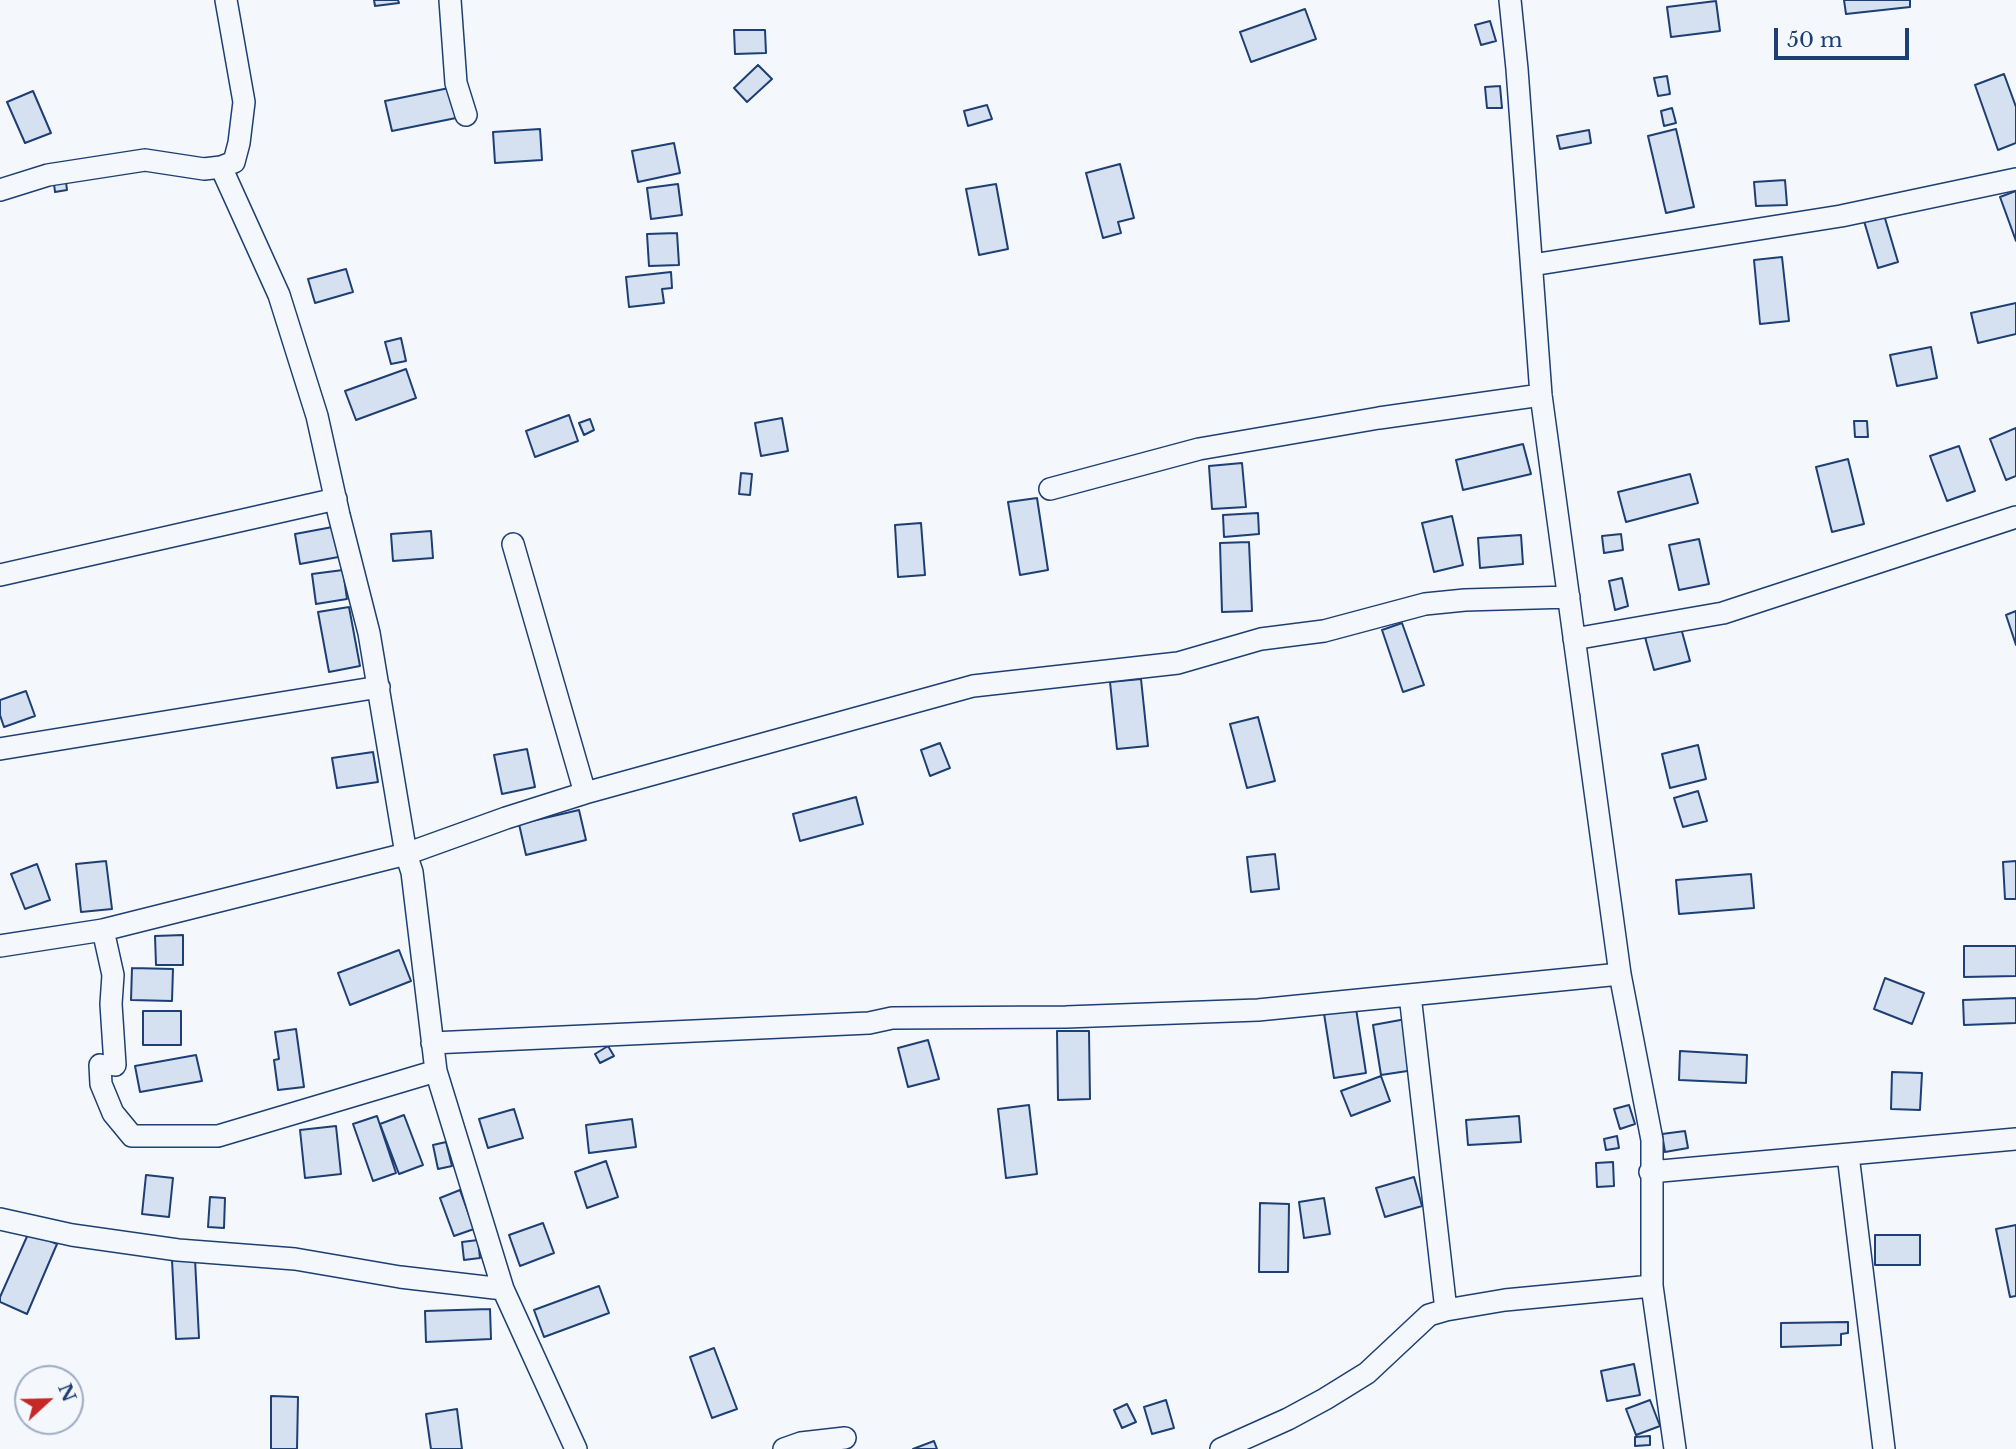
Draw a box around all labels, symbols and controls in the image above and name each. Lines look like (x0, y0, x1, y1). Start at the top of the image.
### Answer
scale bar (1778, 14, 1913, 58)
text: 50 m (1787, 27, 1842, 53)
north arrow (14, 1365, 84, 1435)
text: N (53, 1380, 81, 1405)

